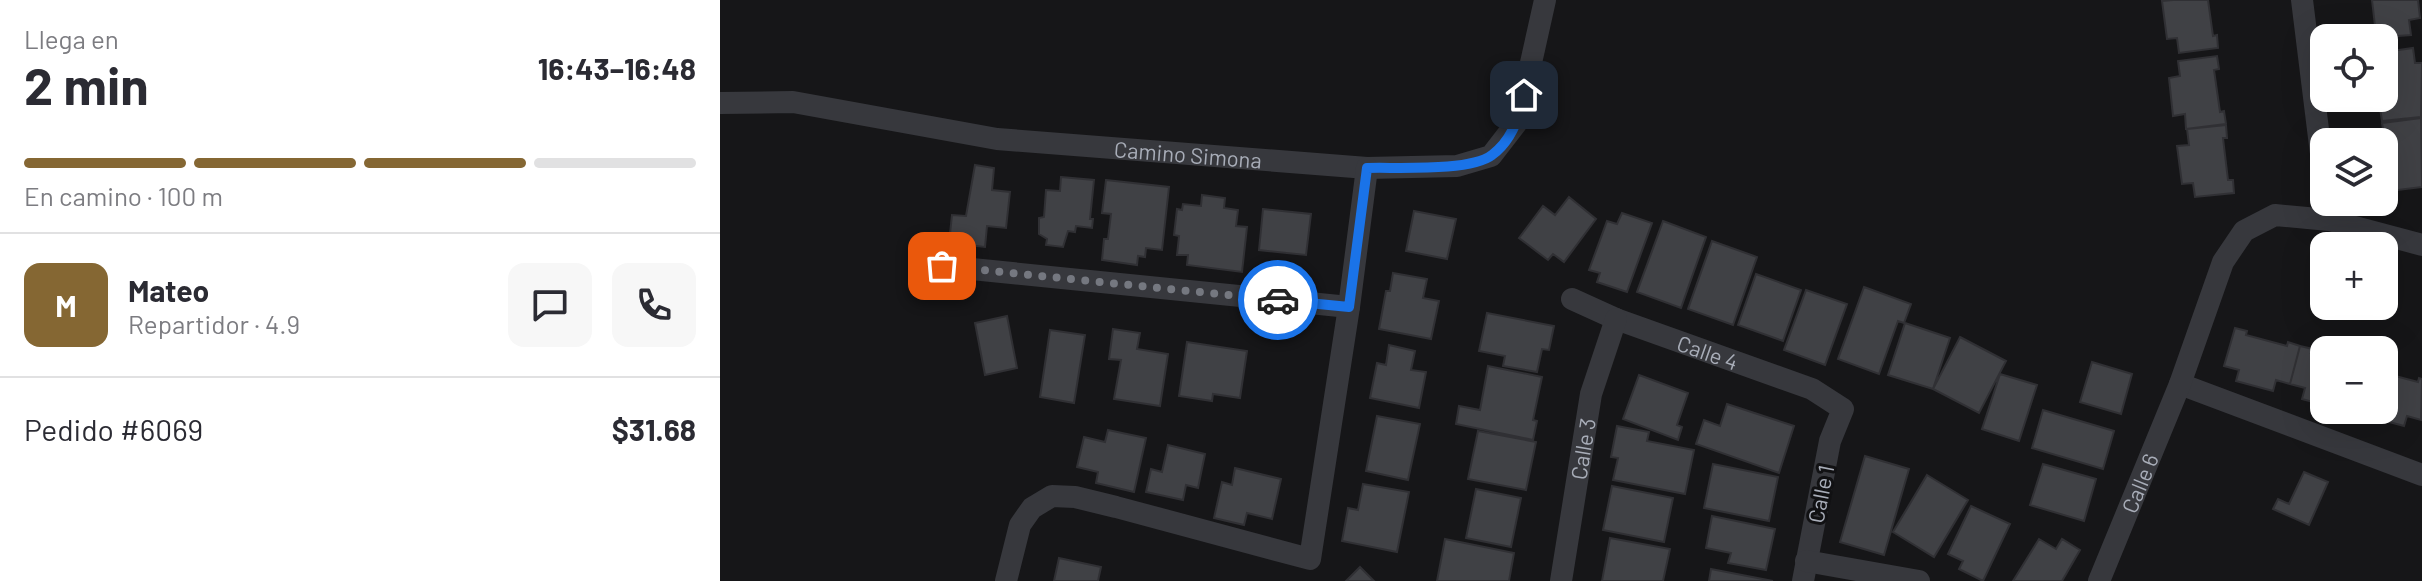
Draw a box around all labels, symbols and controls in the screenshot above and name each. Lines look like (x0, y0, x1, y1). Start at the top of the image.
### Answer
text: Llega en (24, 23, 119, 54)
map controls (2310, 24, 2398, 424)
button: locate (2310, 24, 2398, 112)
text: 16:43–16:48 (538, 50, 696, 86)
text: 2 min (24, 53, 149, 115)
pin (1490, 61, 1558, 129)
icon: home (1502, 73, 1546, 117)
button: layers (2310, 128, 2398, 216)
street label: Camino Simona (1113, 135, 1263, 173)
text: En camino · 100 m (24, 180, 223, 211)
pin (908, 232, 976, 300)
button: + (2310, 232, 2398, 320)
icon: bag (920, 244, 964, 288)
courier (1238, 260, 1318, 340)
button: chat (508, 263, 592, 347)
button: phone (612, 263, 696, 347)
text: Mateo (128, 272, 209, 308)
icon: car (1256, 278, 1300, 322)
text: M (55, 287, 77, 323)
text: Repartidor · 4.9 (128, 308, 300, 339)
street label: Calle 4 (1674, 329, 1742, 375)
button: − (2310, 336, 2398, 424)
text: Pedido #6069 (24, 411, 203, 447)
text: $31.68 (612, 411, 696, 447)
street label: Calle 3 (1564, 416, 1600, 481)
street label: Calle 6 (2115, 449, 2163, 517)
street label: Calle 1 (1802, 463, 1838, 525)

